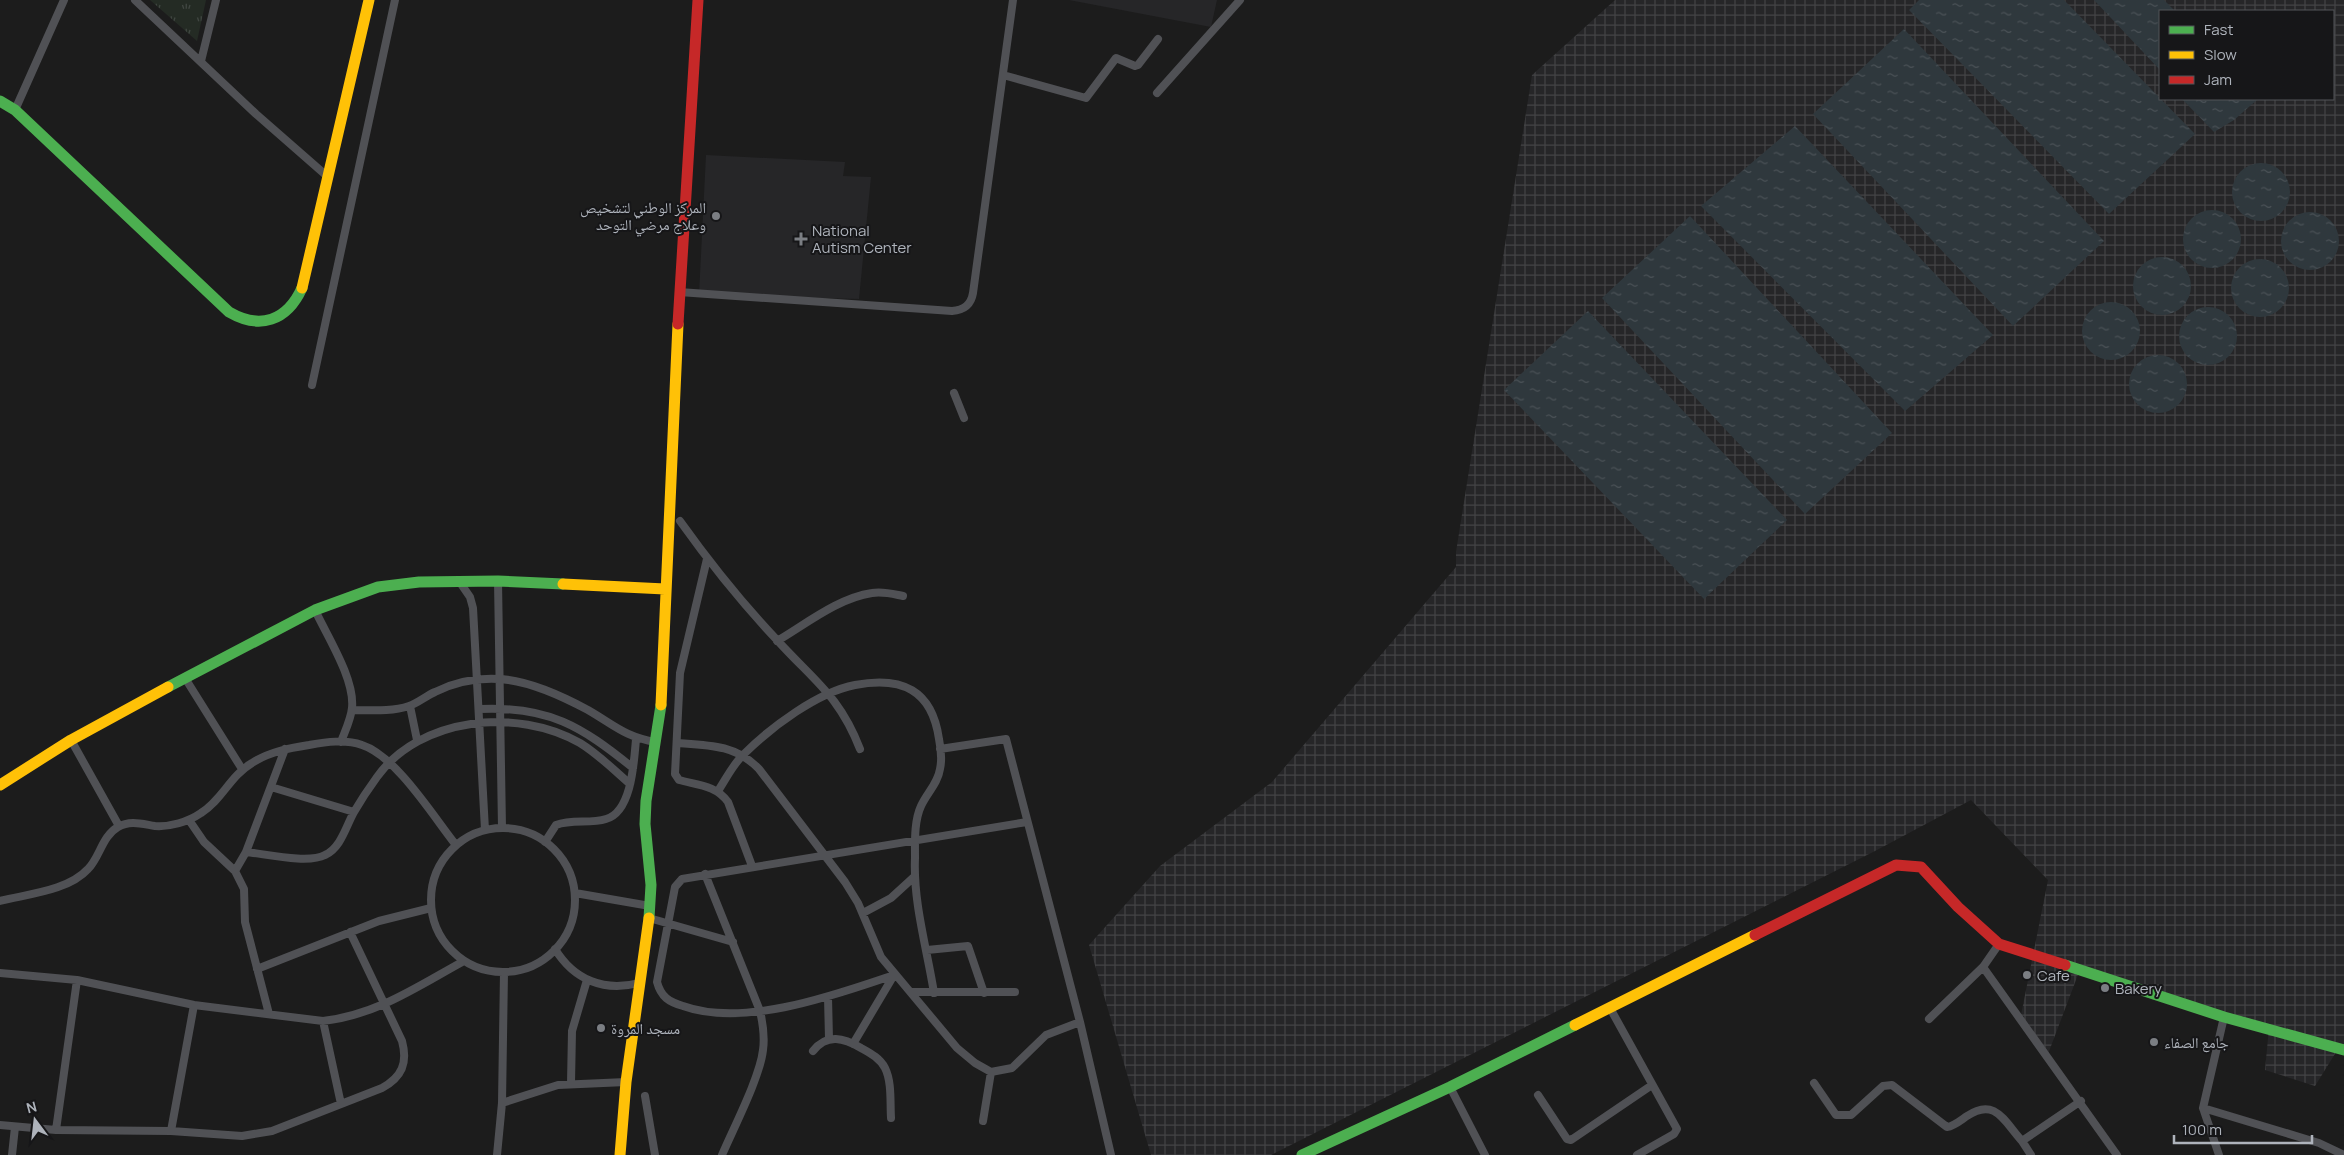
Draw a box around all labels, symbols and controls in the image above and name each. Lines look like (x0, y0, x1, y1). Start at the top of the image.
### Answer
legend (2159, 10, 2334, 100)
text: Fast (2204, 19, 2233, 40)
text: Slow (2204, 44, 2237, 65)
text: Jam (2204, 69, 2232, 90)
place label: المركز الوطني لتشخيص وعلاج مرضي التوحد (580, 197, 706, 236)
marker: المركز الوطني لتشخيص وعلاج مرضي التوحد (710, 210, 722, 222)
place label: National Autism Center (812, 220, 912, 258)
marker: National Autism Center (794, 232, 808, 246)
place label: Cafe (2037, 965, 2070, 986)
marker: Cafe (2021, 969, 2033, 981)
place label: Bakery (2115, 978, 2162, 999)
marker: Bakery (2099, 982, 2111, 994)
place label: مسجد المروة (611, 1018, 680, 1039)
marker: مسجد المروة (595, 1022, 607, 1034)
place label: جامع الصفاء (2164, 1032, 2229, 1053)
marker: جامع الصفاء (2148, 1036, 2160, 1048)
north arrow (10, 1095, 60, 1145)
text: N (24, 1096, 39, 1117)
scale bar (2174, 1112, 2312, 1144)
text: 100 m (2182, 1119, 2222, 1140)

